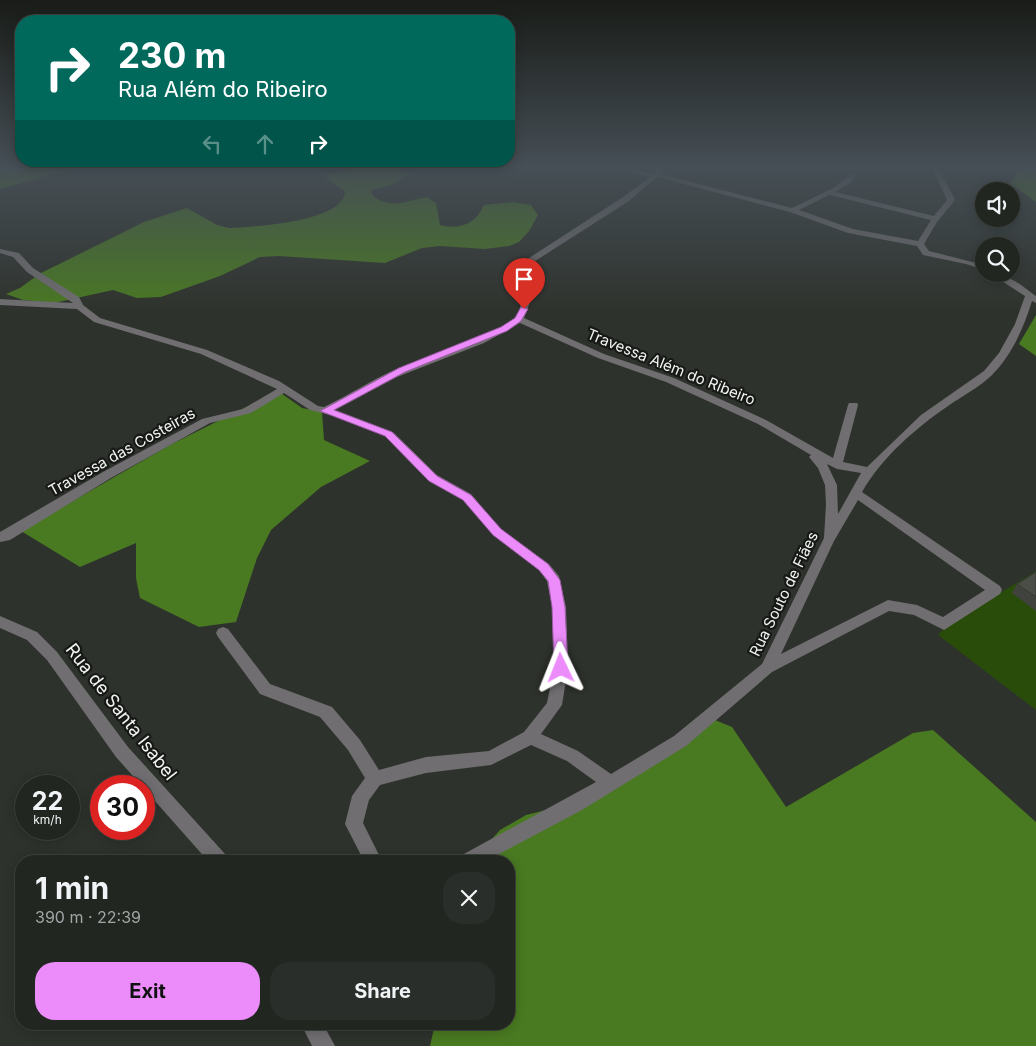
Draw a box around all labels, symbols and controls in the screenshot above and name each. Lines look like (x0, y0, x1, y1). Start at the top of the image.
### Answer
text: 230 m (118, 34, 226, 76)
icon: right (35, 35, 100, 100)
text: Rua Além do Ribeiro (118, 76, 328, 102)
icon: left (198, 130, 226, 158)
icon: ahead (251, 130, 279, 158)
icon: right (304, 130, 332, 158)
map controls (975, 182, 1020, 282)
button: sound (975, 182, 1020, 227)
button: search (975, 237, 1020, 282)
pin (503, 258, 545, 309)
icon: arrive (510, 265, 538, 293)
street label: Travessa Além do Ribeiro (584, 324, 758, 409)
street label: Travessa das Costeiras (45, 403, 198, 500)
street label: Rua Souto de Fiães (745, 528, 822, 659)
street label: Rua de Santa Isabel (61, 639, 181, 784)
position arrow (534, 641, 586, 693)
speed limit sign: 30 (90, 775, 155, 840)
text: 22 (32, 786, 63, 816)
text: km/h (33, 812, 62, 827)
text: 1 min (35, 870, 109, 906)
button: close (443, 872, 495, 924)
text: 390 m · 22:39 (35, 907, 141, 927)
button: Exit (35, 962, 260, 1020)
button: Share (270, 962, 495, 1020)

